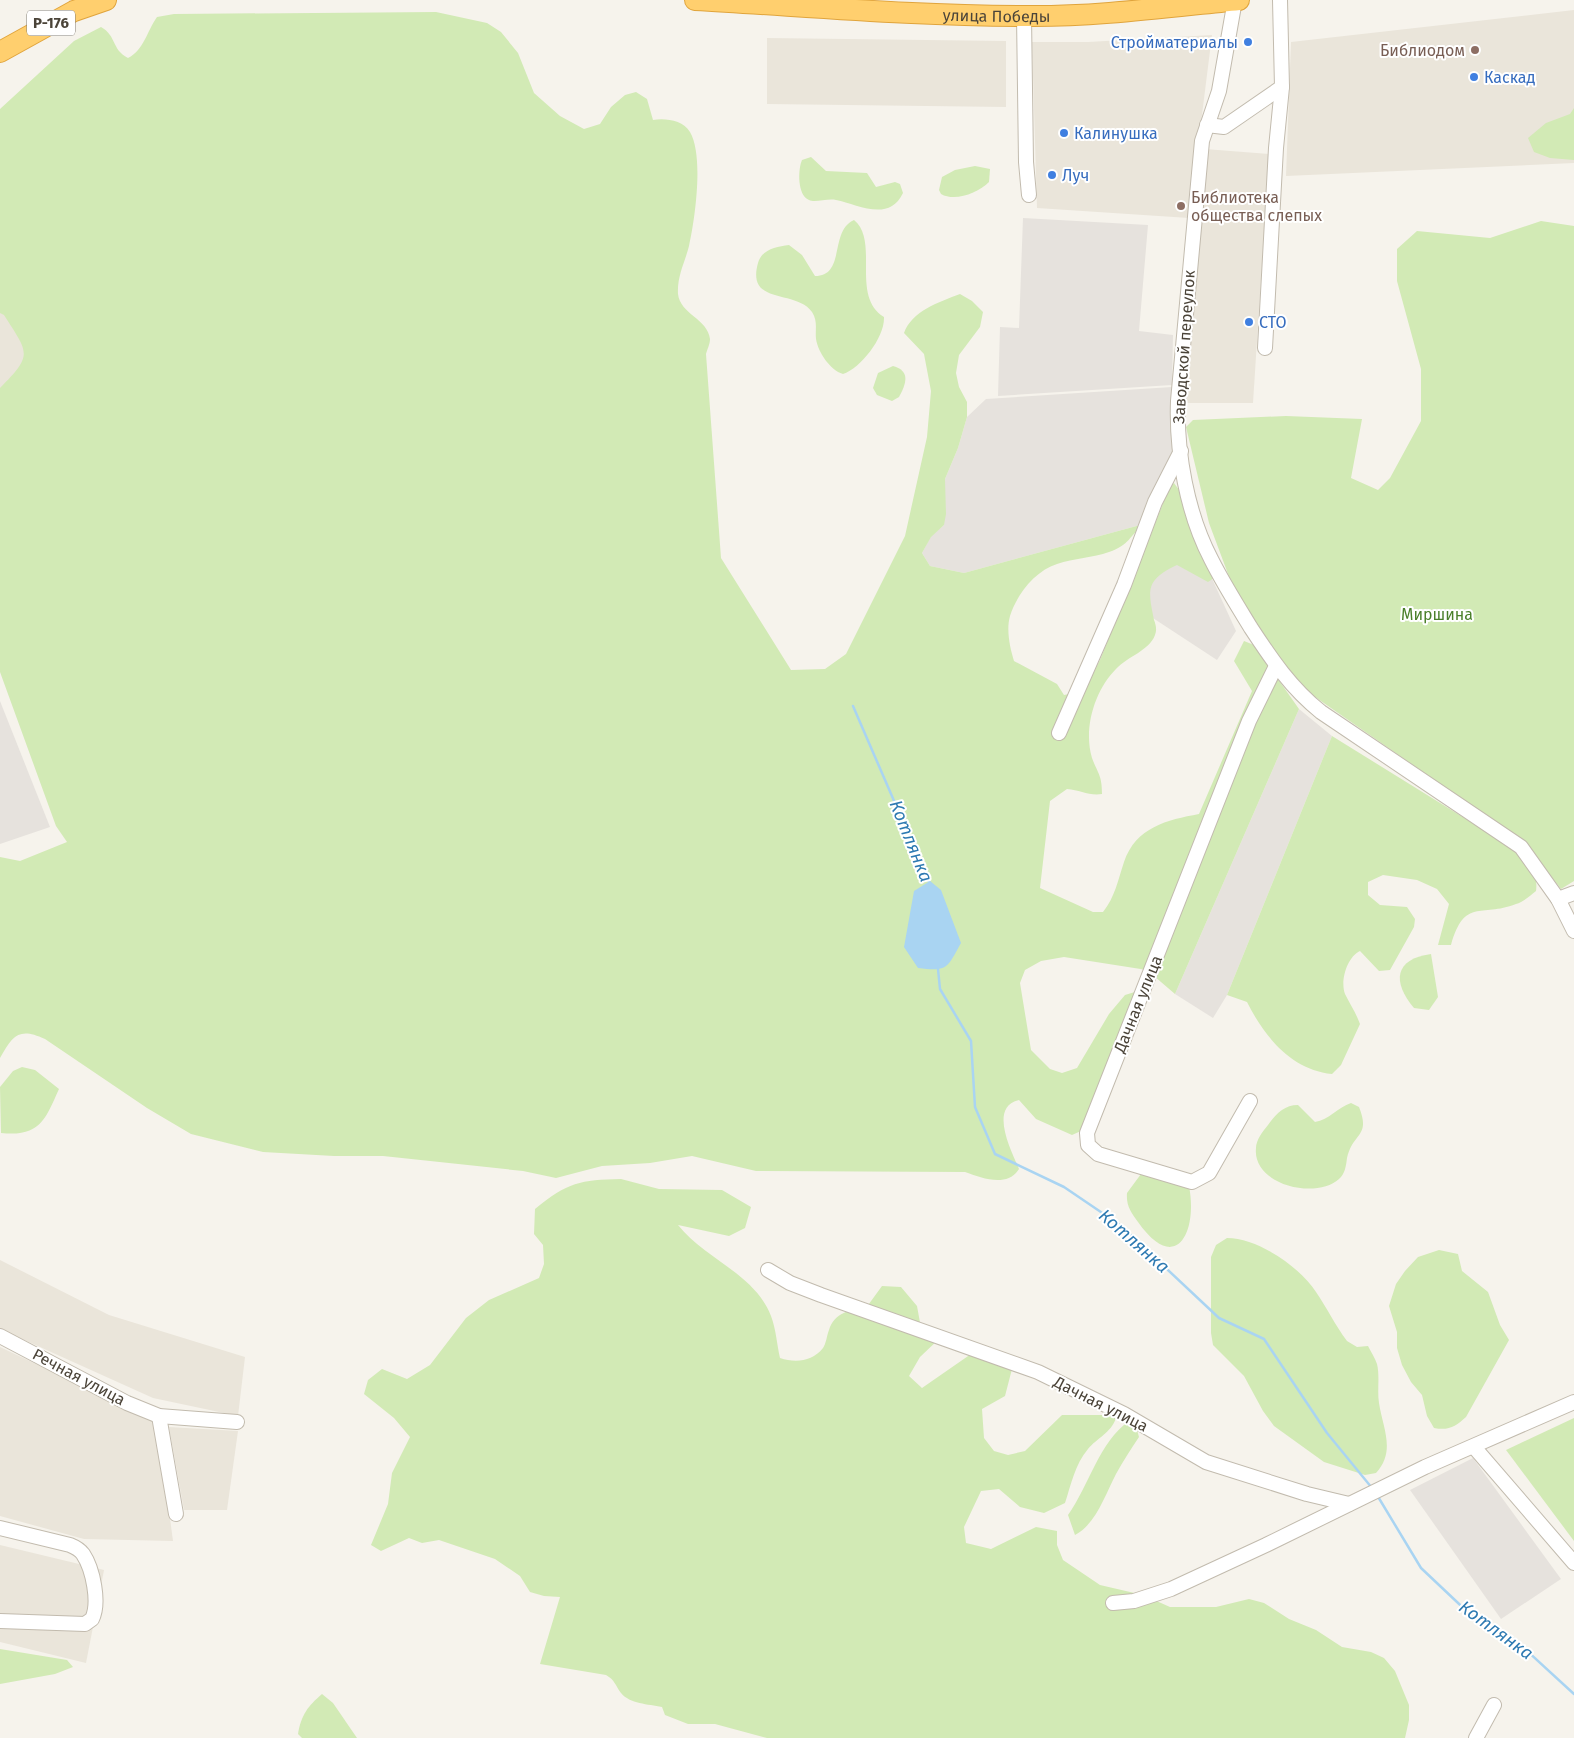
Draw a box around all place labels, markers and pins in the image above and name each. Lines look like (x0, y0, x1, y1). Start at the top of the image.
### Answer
place label: Стройматериалы (1111, 33, 1238, 52)
marker: Стройматериалы (1242, 36, 1254, 48)
place label: Библиодом (1380, 41, 1465, 60)
marker: Библиодом (1469, 44, 1481, 56)
place label: Каскад (1484, 68, 1535, 87)
marker: Каскад (1468, 71, 1480, 83)
place label: Калинушка (1074, 124, 1158, 143)
marker: Калинушка (1058, 127, 1070, 139)
place label: Луч (1062, 166, 1089, 185)
marker: Луч (1046, 169, 1058, 181)
place label: Библиотека общества слепых (1191, 188, 1322, 225)
marker: Библиотека общества слепых (1175, 200, 1187, 212)
place label: СТО (1259, 313, 1287, 332)
marker: СТО (1243, 316, 1255, 328)

